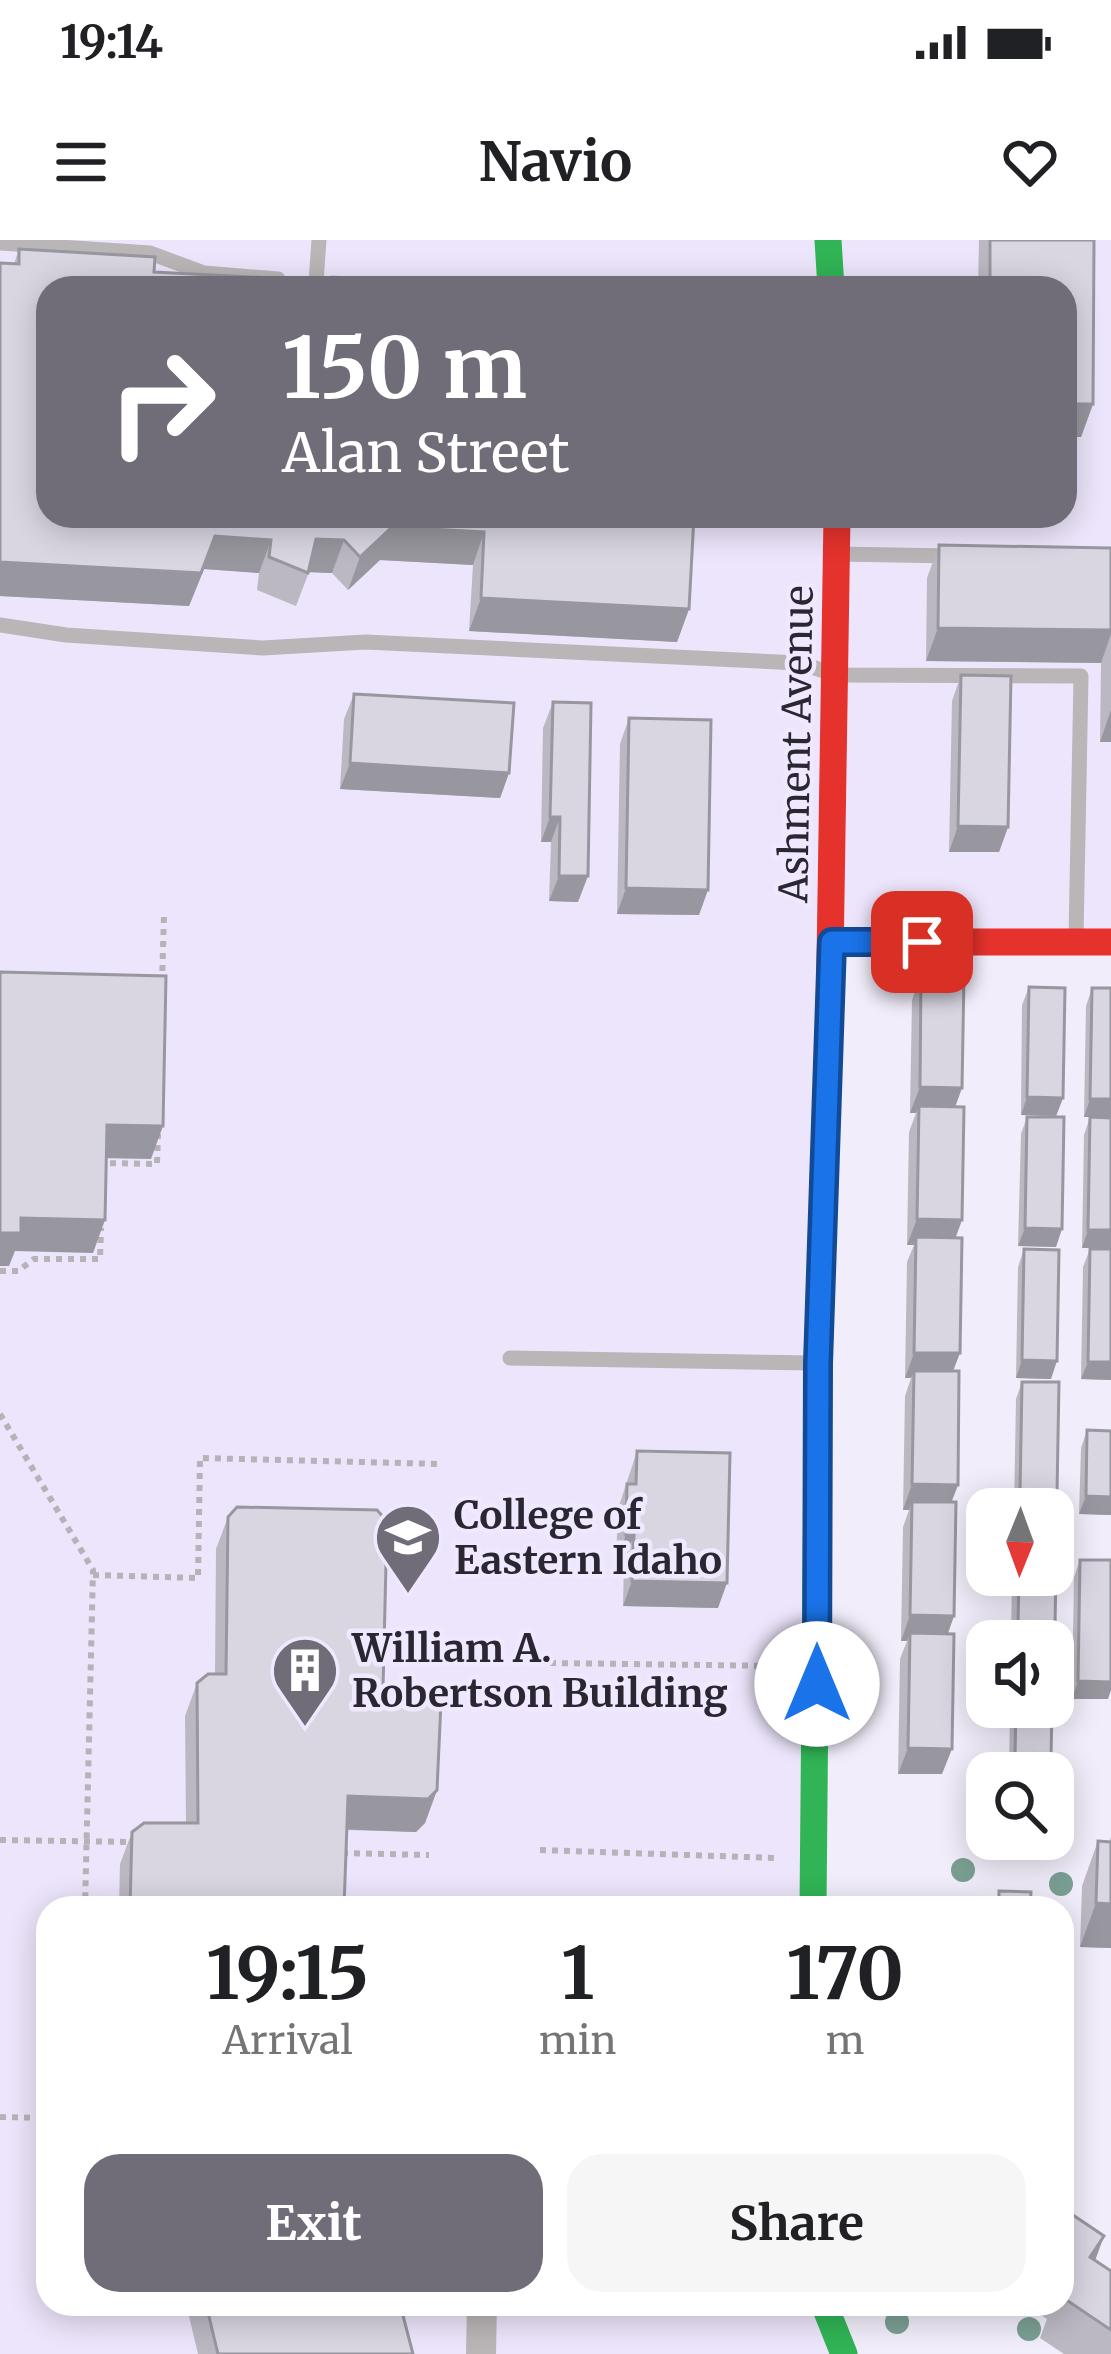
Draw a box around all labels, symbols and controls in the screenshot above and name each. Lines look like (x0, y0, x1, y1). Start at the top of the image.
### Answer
text: 19:14 (60, 14, 163, 70)
text: Navio (479, 128, 632, 196)
icon: menu (48, 129, 114, 195)
icon: heart (997, 129, 1063, 195)
text: 150 m (282, 315, 527, 421)
icon: right (84, 324, 240, 480)
text: Alan Street (282, 419, 570, 487)
street label: Ashment Avenue (769, 585, 824, 904)
pin (871, 891, 973, 993)
icon: arrive (889, 909, 955, 975)
north arrow (966, 1488, 1074, 1596)
map controls (966, 1488, 1074, 1860)
place label: College of Eastern Idaho (454, 1491, 722, 1585)
school or university icon: College of Eastern Idaho (373, 1502, 443, 1596)
button: sound (966, 1620, 1074, 1728)
position arrow (754, 1621, 880, 1747)
place label: William A. Robertson Building (351, 1624, 728, 1718)
building icon: William A. Robertson Building (270, 1635, 340, 1729)
button: search (966, 1752, 1074, 1860)
text: 19:15 (206, 1928, 369, 2019)
text: 1 (561, 1928, 594, 2019)
text: 170 (786, 1928, 904, 2019)
text: Arrival (222, 2016, 353, 2065)
text: min (539, 2016, 616, 2065)
text: m (826, 2016, 864, 2065)
button: Exit (84, 2154, 543, 2292)
button: Share (567, 2154, 1026, 2292)

